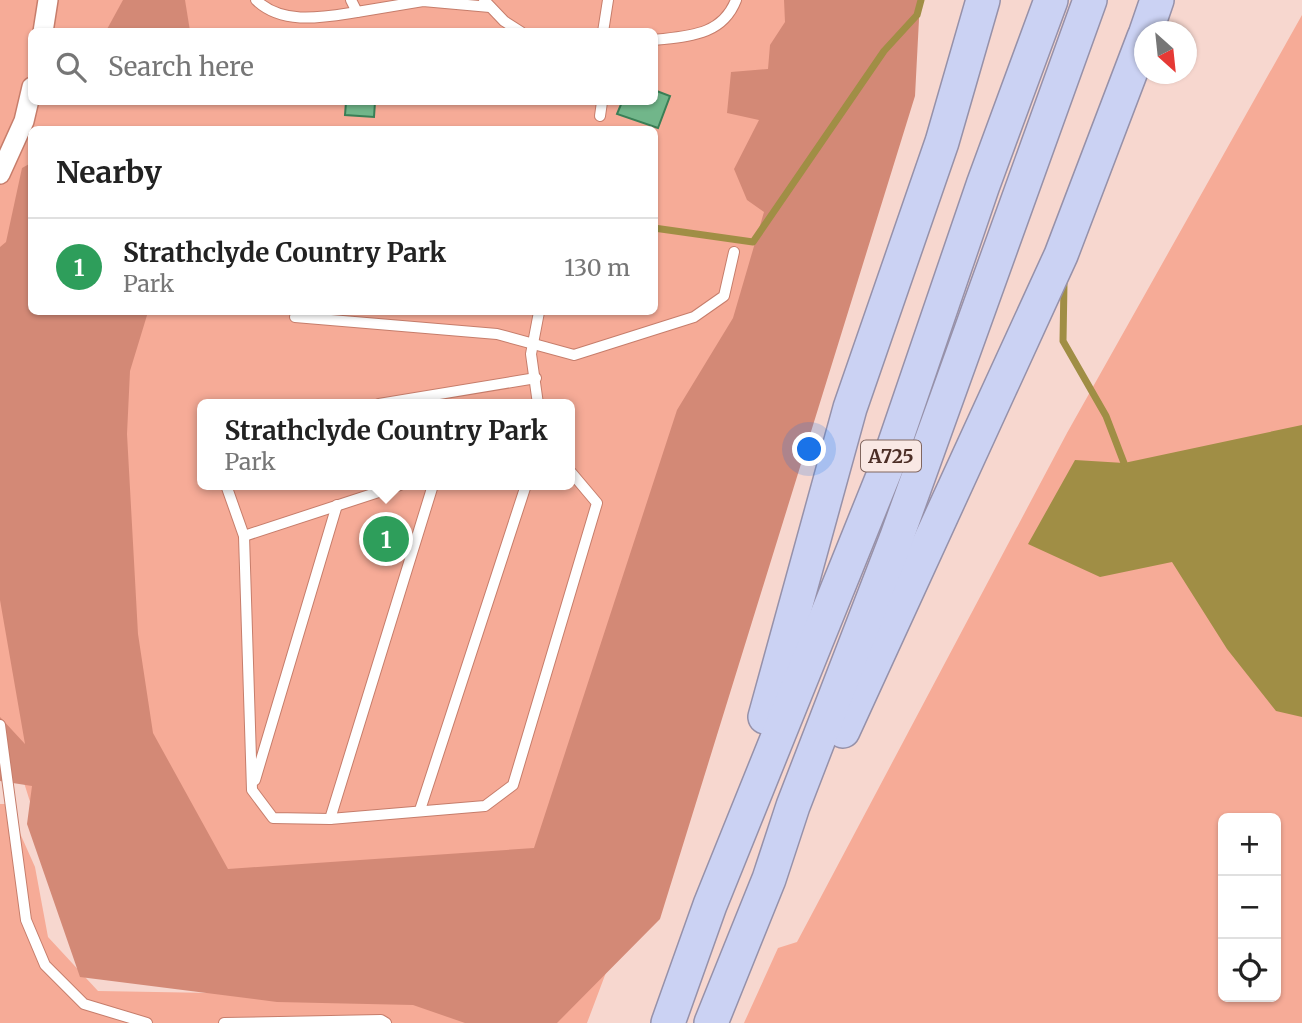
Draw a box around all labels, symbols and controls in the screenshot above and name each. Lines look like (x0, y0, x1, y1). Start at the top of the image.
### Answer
north arrow (1134, 21, 1197, 84)
search box (28, 28, 658, 105)
icon: search (52, 48, 90, 86)
text: Search here (108, 50, 254, 83)
text: Nearby (56, 153, 162, 191)
text: Strathclyde Country Park (123, 236, 446, 269)
text: 1 (74, 253, 84, 282)
text: 130 m (564, 253, 630, 282)
text: Park (123, 269, 174, 298)
popup (197, 399, 575, 490)
text: Strathclyde Country Park (224, 414, 548, 447)
your location (792, 432, 826, 466)
road number: A725 (861, 440, 921, 471)
text: Park (224, 447, 276, 476)
pin: 1 (363, 513, 409, 565)
map controls (1218, 813, 1281, 1002)
button: + (1218, 813, 1281, 876)
button: − (1218, 876, 1281, 939)
button: locate (1218, 939, 1281, 1002)

